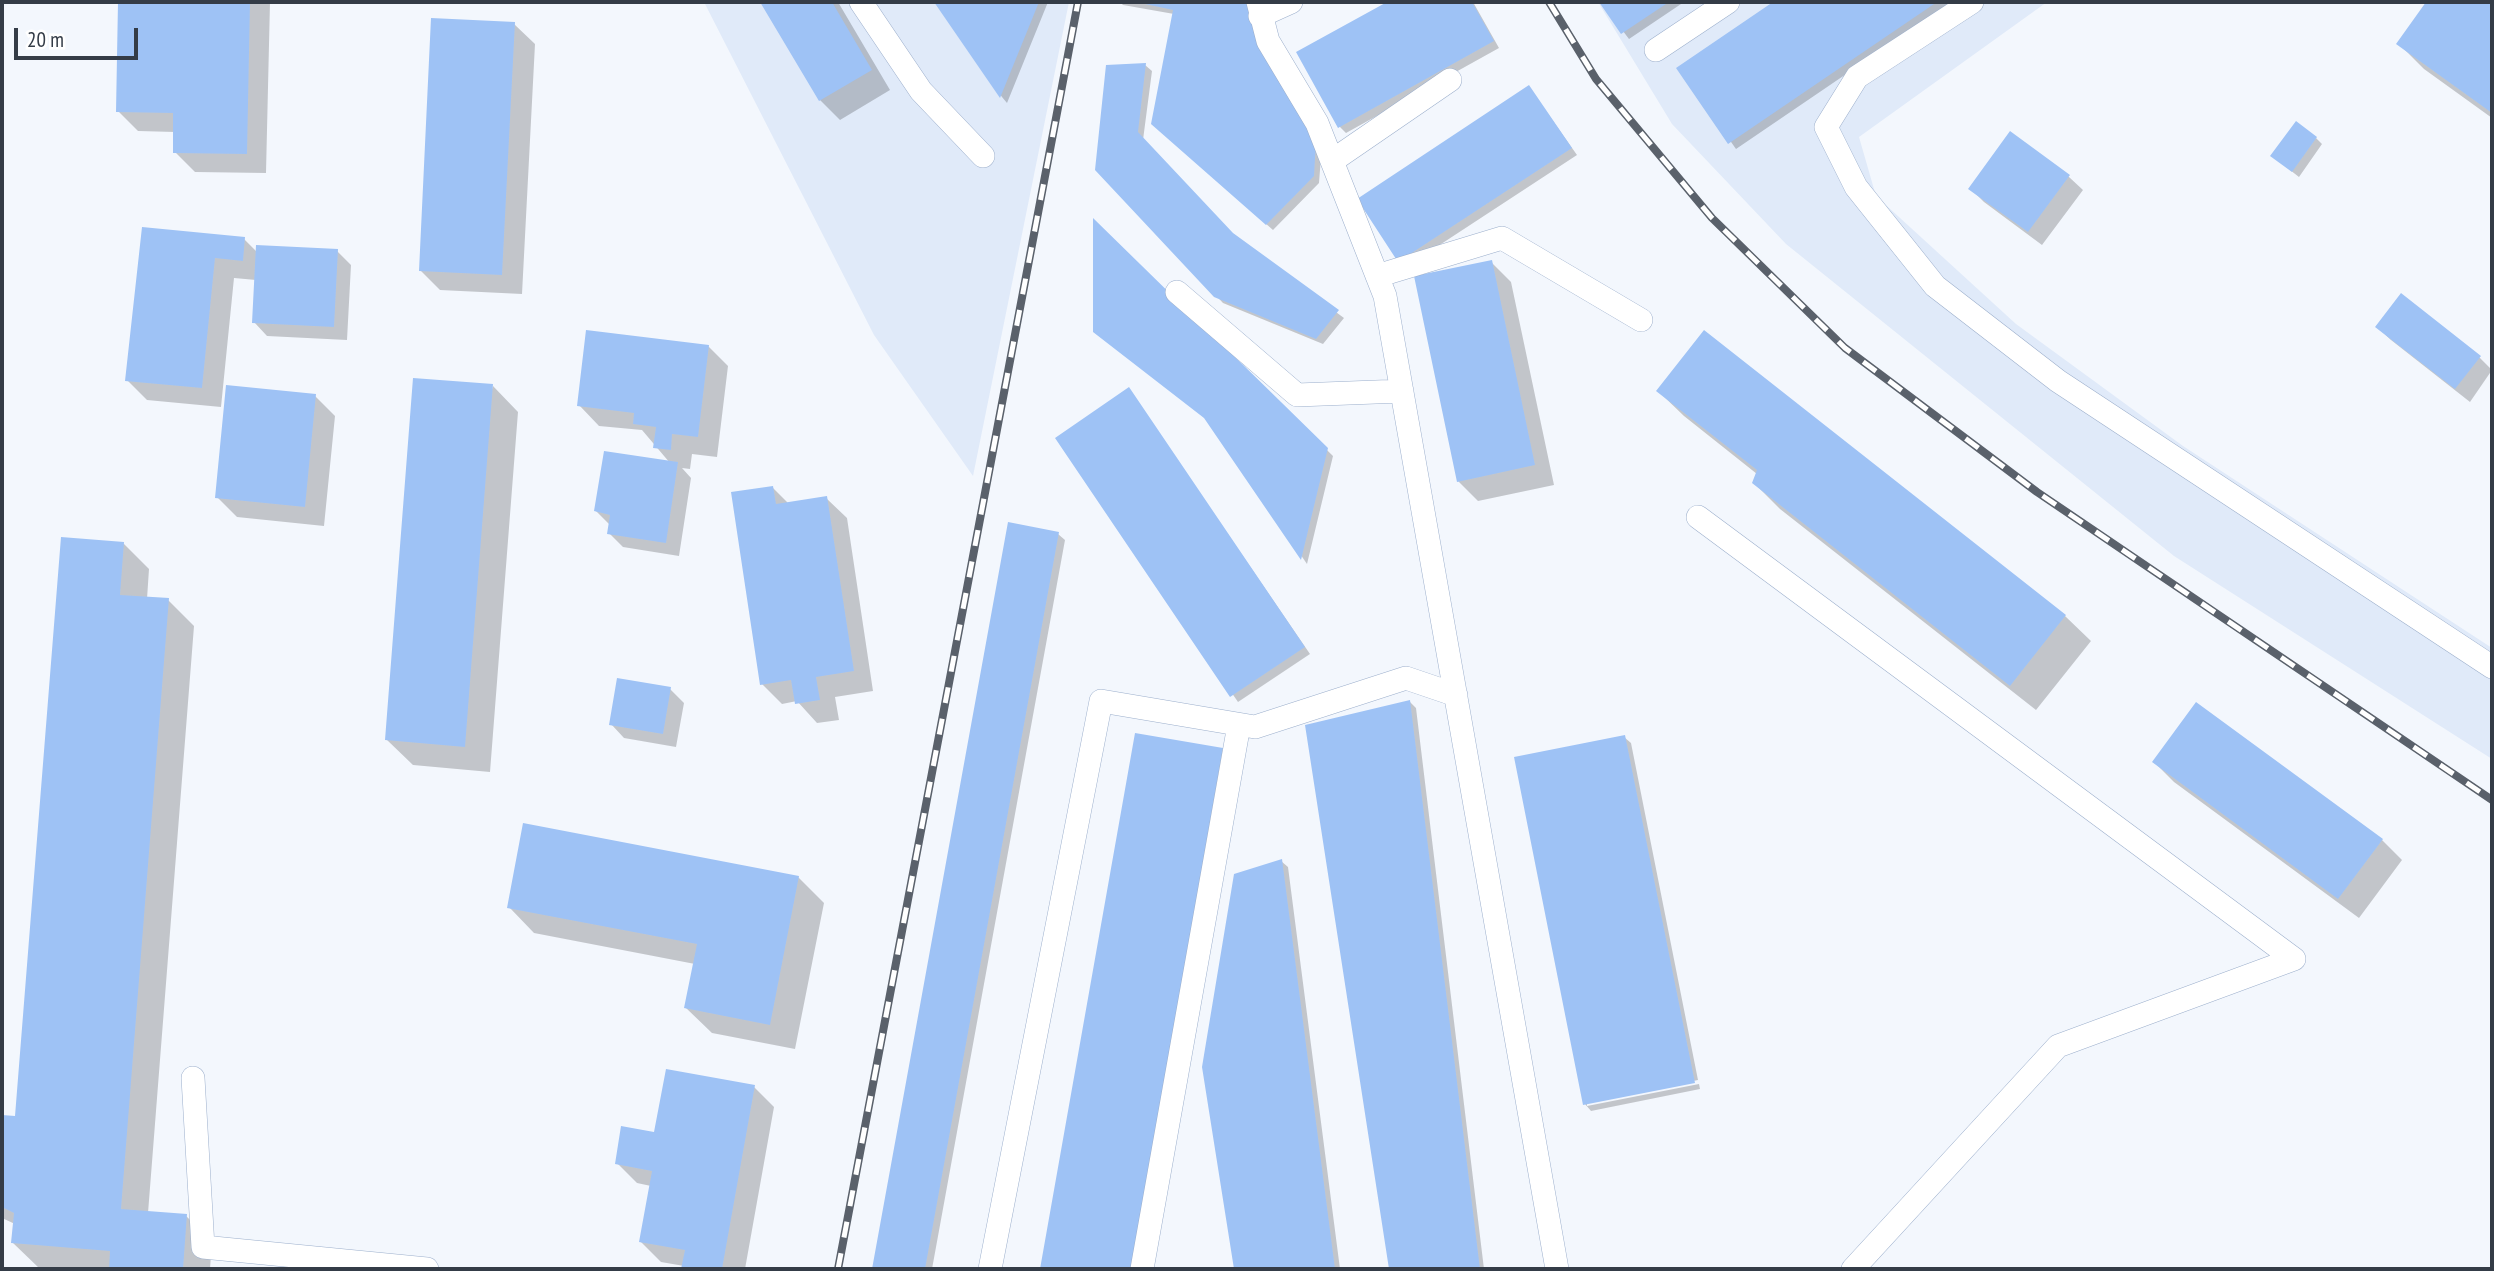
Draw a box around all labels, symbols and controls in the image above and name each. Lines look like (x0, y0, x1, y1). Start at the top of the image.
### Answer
scale bar (18, 14, 142, 58)
text: 20 m (27, 26, 64, 53)

